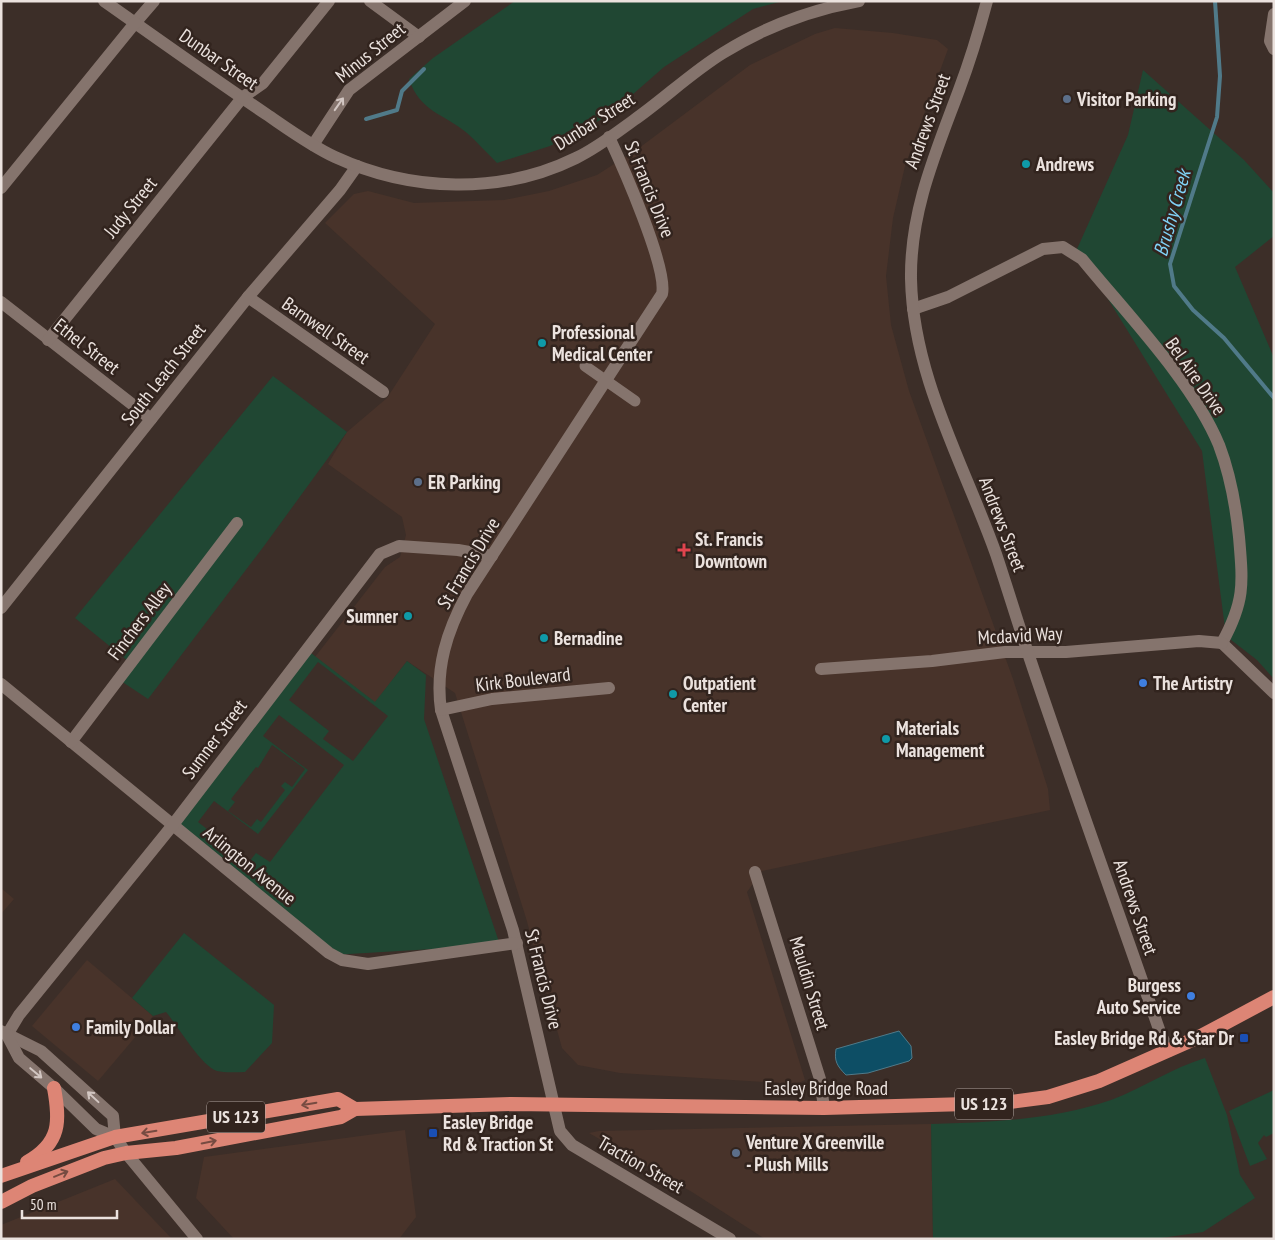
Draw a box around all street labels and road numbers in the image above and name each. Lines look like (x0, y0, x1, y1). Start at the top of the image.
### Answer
street label: Minus Street (330, 16, 410, 87)
street label: Dunbar Street (175, 23, 264, 95)
street label: Andrews Street (899, 69, 956, 172)
street label: Dunbar Street (549, 86, 640, 155)
street label: St Francis Drive (620, 137, 680, 241)
street label: Judy Street (98, 171, 162, 243)
street label: Barnwell Street (278, 291, 375, 369)
street label: Ethel Street (49, 313, 125, 380)
street label: South Leach Street (116, 317, 211, 430)
street label: Bel Aire Drive (1161, 332, 1232, 420)
street label: Andrews Street (974, 473, 1032, 575)
street label: St Francis Drive (431, 513, 505, 613)
street label: Finchers Alley (102, 577, 176, 665)
street label: Mcdavid Way (977, 621, 1064, 649)
street label: Kirk Boulevard (474, 661, 572, 697)
street label: Sumner Street (176, 694, 252, 784)
street label: Arlington Avenue (199, 820, 301, 910)
street label: Andrews Street (1108, 856, 1164, 959)
street label: St Francis Drive (520, 926, 568, 1032)
street label: Mauldin Street (784, 933, 836, 1033)
street label: Easley Bridge Road (764, 1076, 888, 1100)
road number: US 123 (955, 1088, 1013, 1120)
road number: US 123 (207, 1102, 265, 1132)
street label: Traction Street (594, 1130, 689, 1199)

